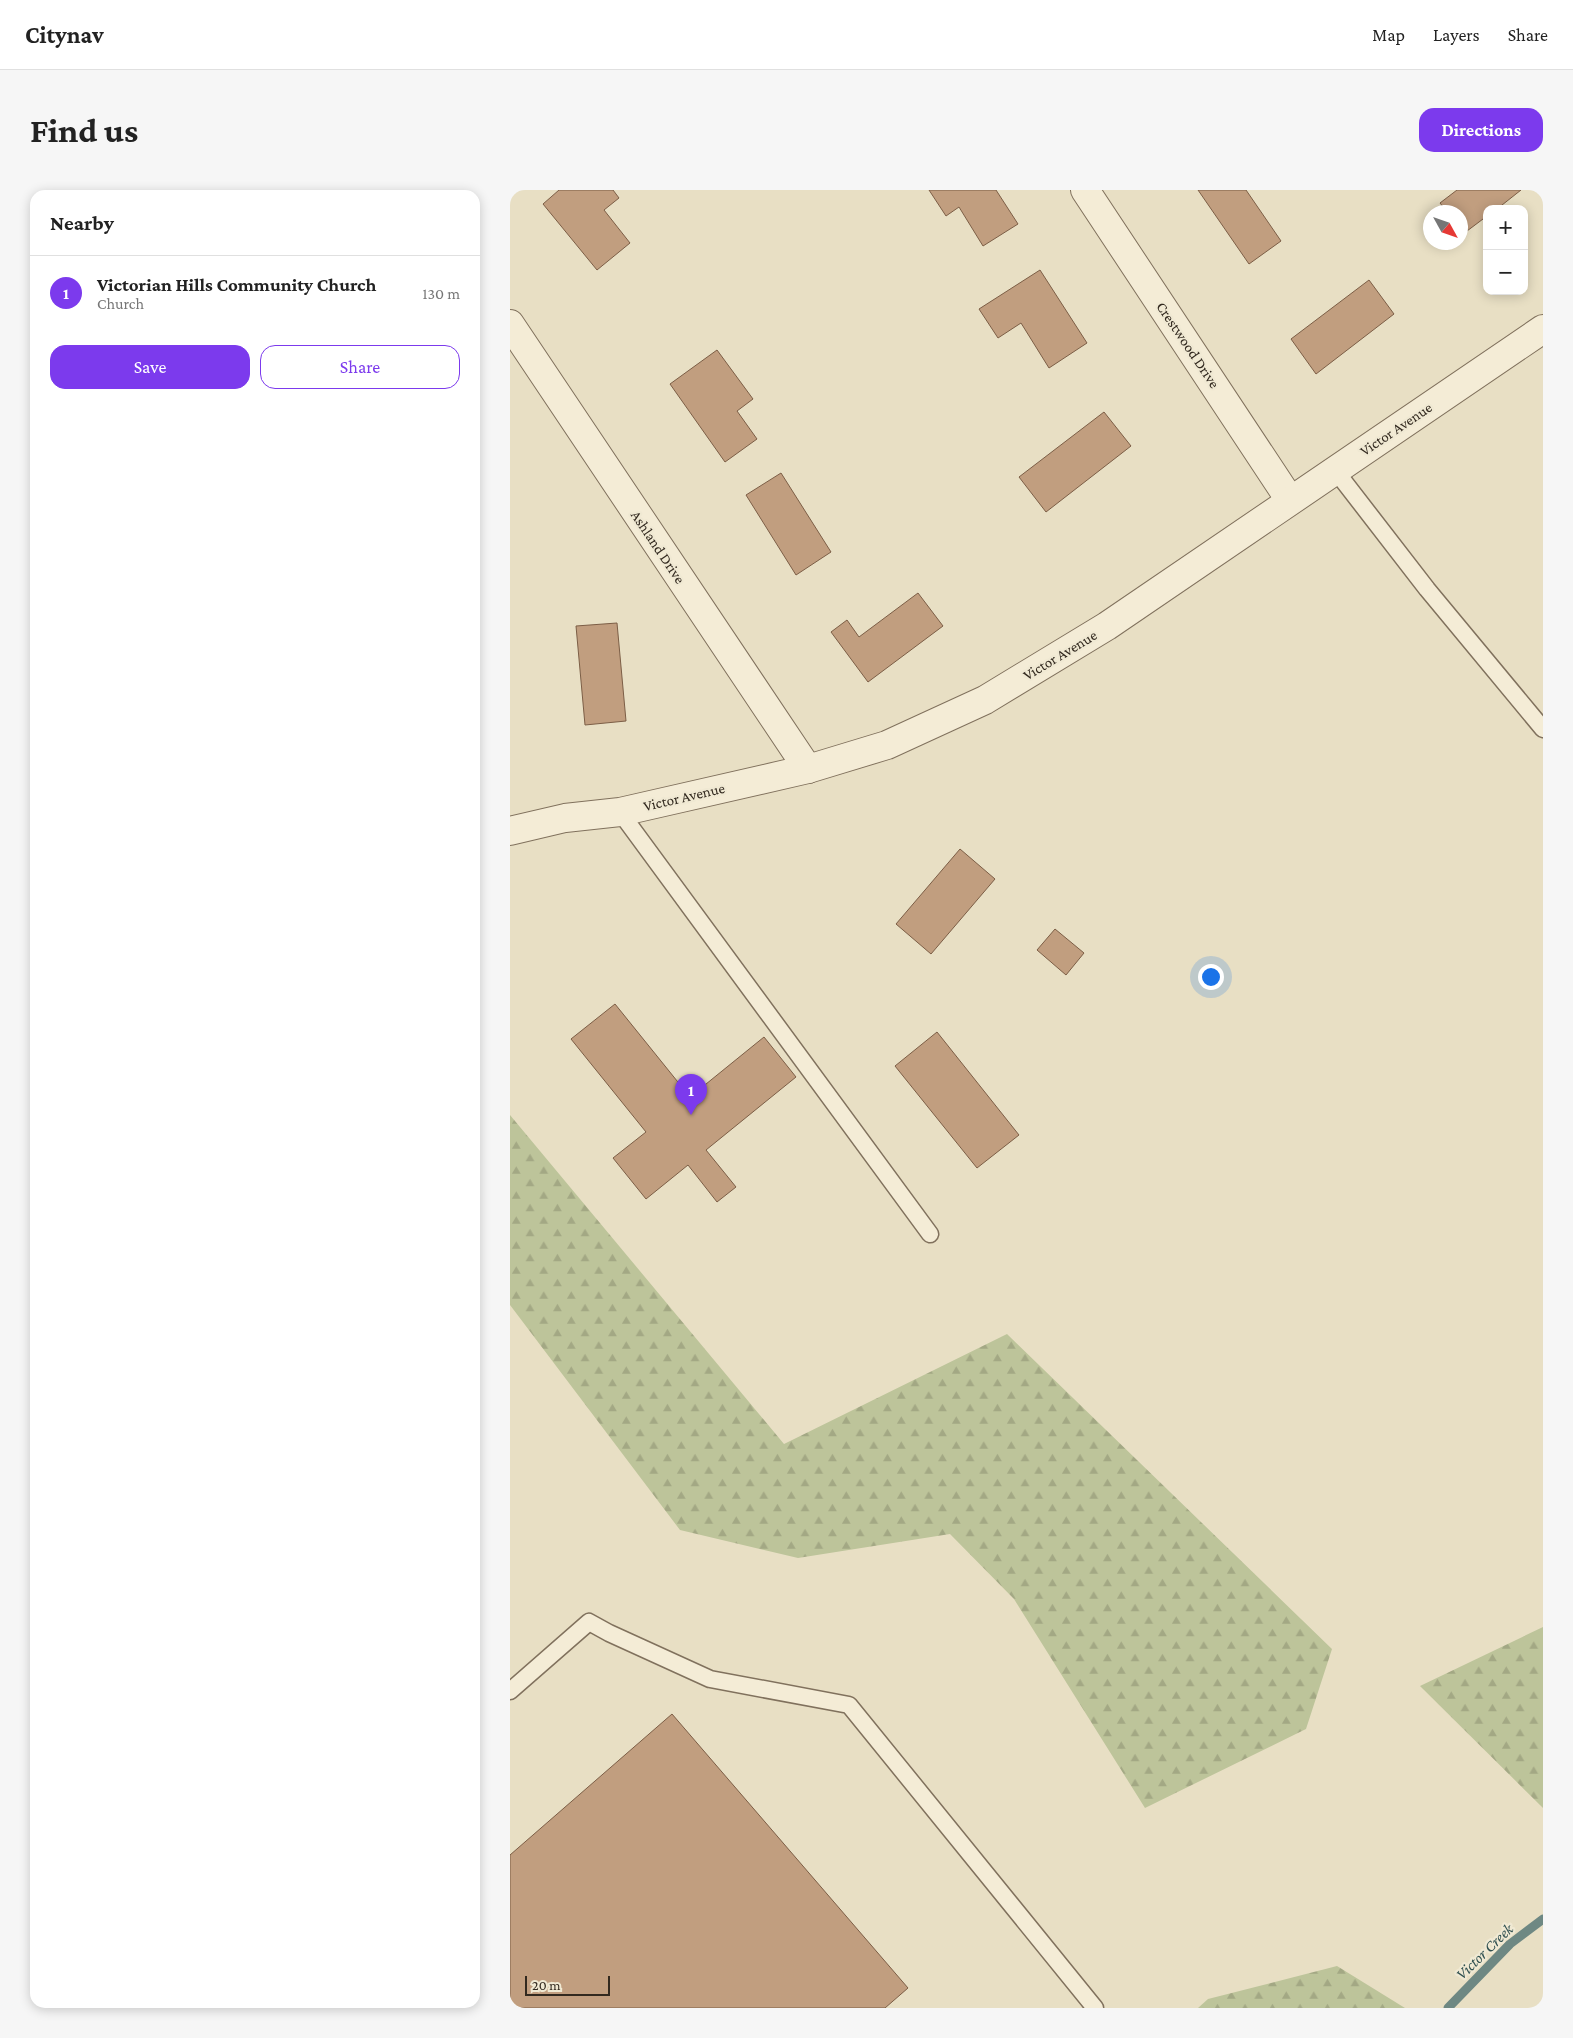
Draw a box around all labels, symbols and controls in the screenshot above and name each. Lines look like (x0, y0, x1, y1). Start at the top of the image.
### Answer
text: Citynav (25, 21, 104, 48)
text: Map (1372, 25, 1405, 45)
text: Layers (1433, 25, 1480, 45)
text: Share (1508, 25, 1548, 45)
button: Directions (1419, 108, 1543, 152)
text: Find us (30, 111, 138, 150)
north arrow (1423, 205, 1468, 250)
map controls (1483, 205, 1528, 295)
button: + (1483, 205, 1528, 250)
text: Nearby (50, 211, 114, 235)
button: − (1483, 250, 1528, 295)
text: Victorian Hills Community Church (97, 274, 376, 295)
text: 1 (63, 285, 69, 302)
text: 130 m (422, 285, 460, 302)
text: Church (97, 295, 144, 312)
street label: Crestwood Drive (1153, 299, 1223, 391)
button: Save (50, 345, 250, 389)
button: Share (260, 345, 460, 389)
street label: Victor Avenue (1357, 399, 1435, 459)
street label: Ashland Drive (628, 507, 689, 587)
street label: Victor Avenue (1020, 627, 1100, 683)
street label: Victor Avenue (642, 780, 727, 814)
your location (1198, 964, 1224, 990)
pin: 1 (675, 1074, 707, 1115)
water label: Victor Creek (1452, 1919, 1517, 1983)
scale bar (525, 1973, 610, 1996)
text: 20 m (532, 1977, 560, 1993)

